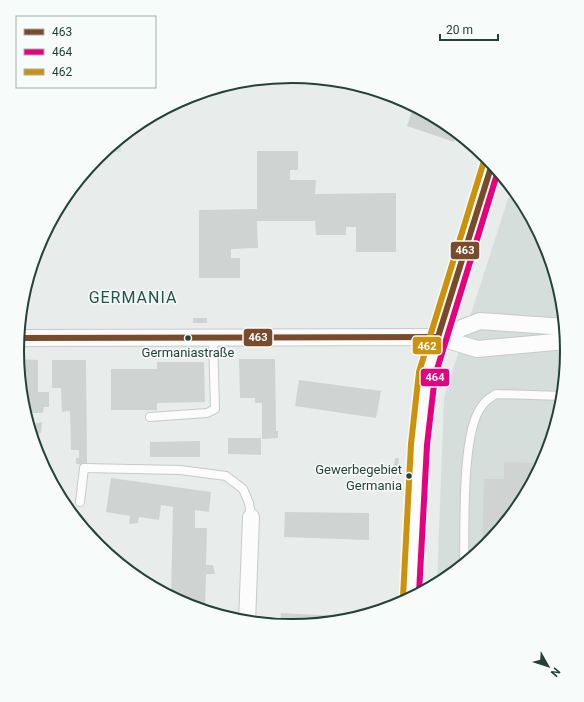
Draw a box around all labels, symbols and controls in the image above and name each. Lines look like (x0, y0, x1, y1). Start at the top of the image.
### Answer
legend (16, 16, 156, 88)
scale bar (440, 16, 498, 42)
text: 20 m (446, 23, 473, 37)
text: 463 (52, 25, 72, 39)
text: 464 (52, 45, 72, 59)
text: 462 (52, 65, 72, 79)
line badge: 463 (450, 241, 480, 260)
text: 463 (456, 244, 474, 257)
district label: GERMANIA (89, 288, 177, 307)
line badge: 463 (243, 328, 273, 347)
text: 463 (249, 331, 267, 344)
marker: Germaniastraße (183, 333, 193, 343)
line badge: 462 (412, 336, 442, 355)
text: 462 (418, 340, 436, 353)
place label: Germaniastraße (142, 345, 235, 360)
line badge: 464 (420, 368, 450, 387)
text: 464 (426, 371, 445, 384)
place label: Gewerbegebiet Germania (315, 462, 402, 493)
marker: Gewerbegebiet Germania (404, 471, 414, 481)
north arrow (528, 646, 568, 686)
text: N (548, 665, 563, 679)

